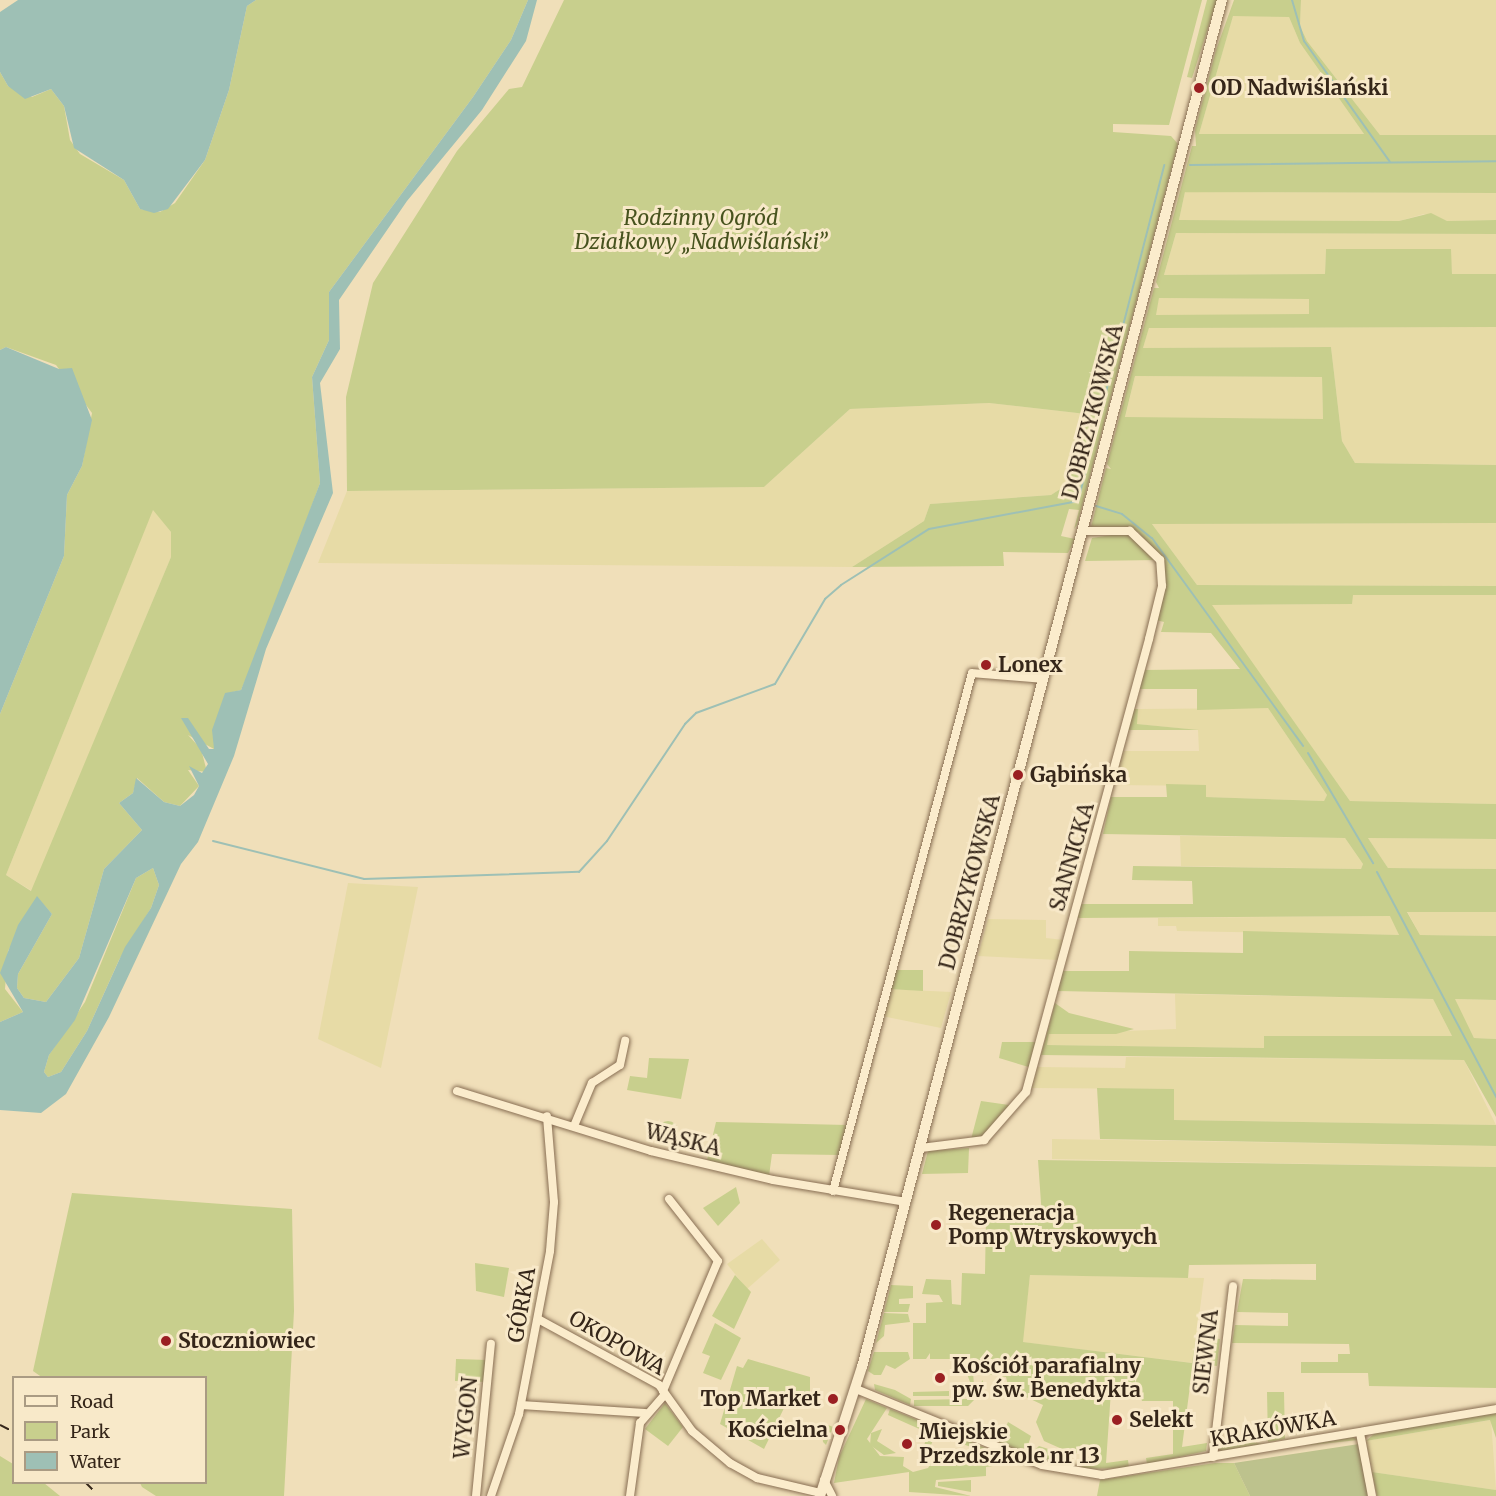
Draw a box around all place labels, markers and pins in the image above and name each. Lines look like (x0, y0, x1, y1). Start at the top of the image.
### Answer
place label: OD Nadwiślański (1211, 75, 1388, 101)
marker: OD Nadwiślański (1192, 81, 1206, 95)
place label: Lonex (998, 652, 1063, 678)
marker: Lonex (979, 658, 993, 672)
place label: Gąbińska (1030, 762, 1127, 788)
marker: Gąbińska (1011, 768, 1025, 782)
place label: Regeneracja Pomp Wtryskowych (948, 1200, 1157, 1250)
marker: Regeneracja Pomp Wtryskowych (929, 1218, 943, 1232)
place label: Stoczniowiec (178, 1328, 316, 1354)
marker: Stoczniowiec (159, 1334, 173, 1348)
place label: Kościół parafialny pw. św. Benedykta (952, 1353, 1141, 1403)
marker: Kościół parafialny pw. św. Benedykta (933, 1371, 947, 1385)
place label: Top Market (700, 1386, 821, 1412)
marker: Top Market (826, 1392, 840, 1406)
place label: Selekt (1129, 1407, 1193, 1433)
marker: Selekt (1110, 1413, 1124, 1427)
place label: Kościelna (727, 1417, 828, 1443)
place label: Miejskie Przedszkole nr 13 (919, 1419, 1100, 1469)
marker: Kościelna (833, 1423, 847, 1437)
marker: Miejskie Przedszkole nr 13 (900, 1437, 914, 1451)

